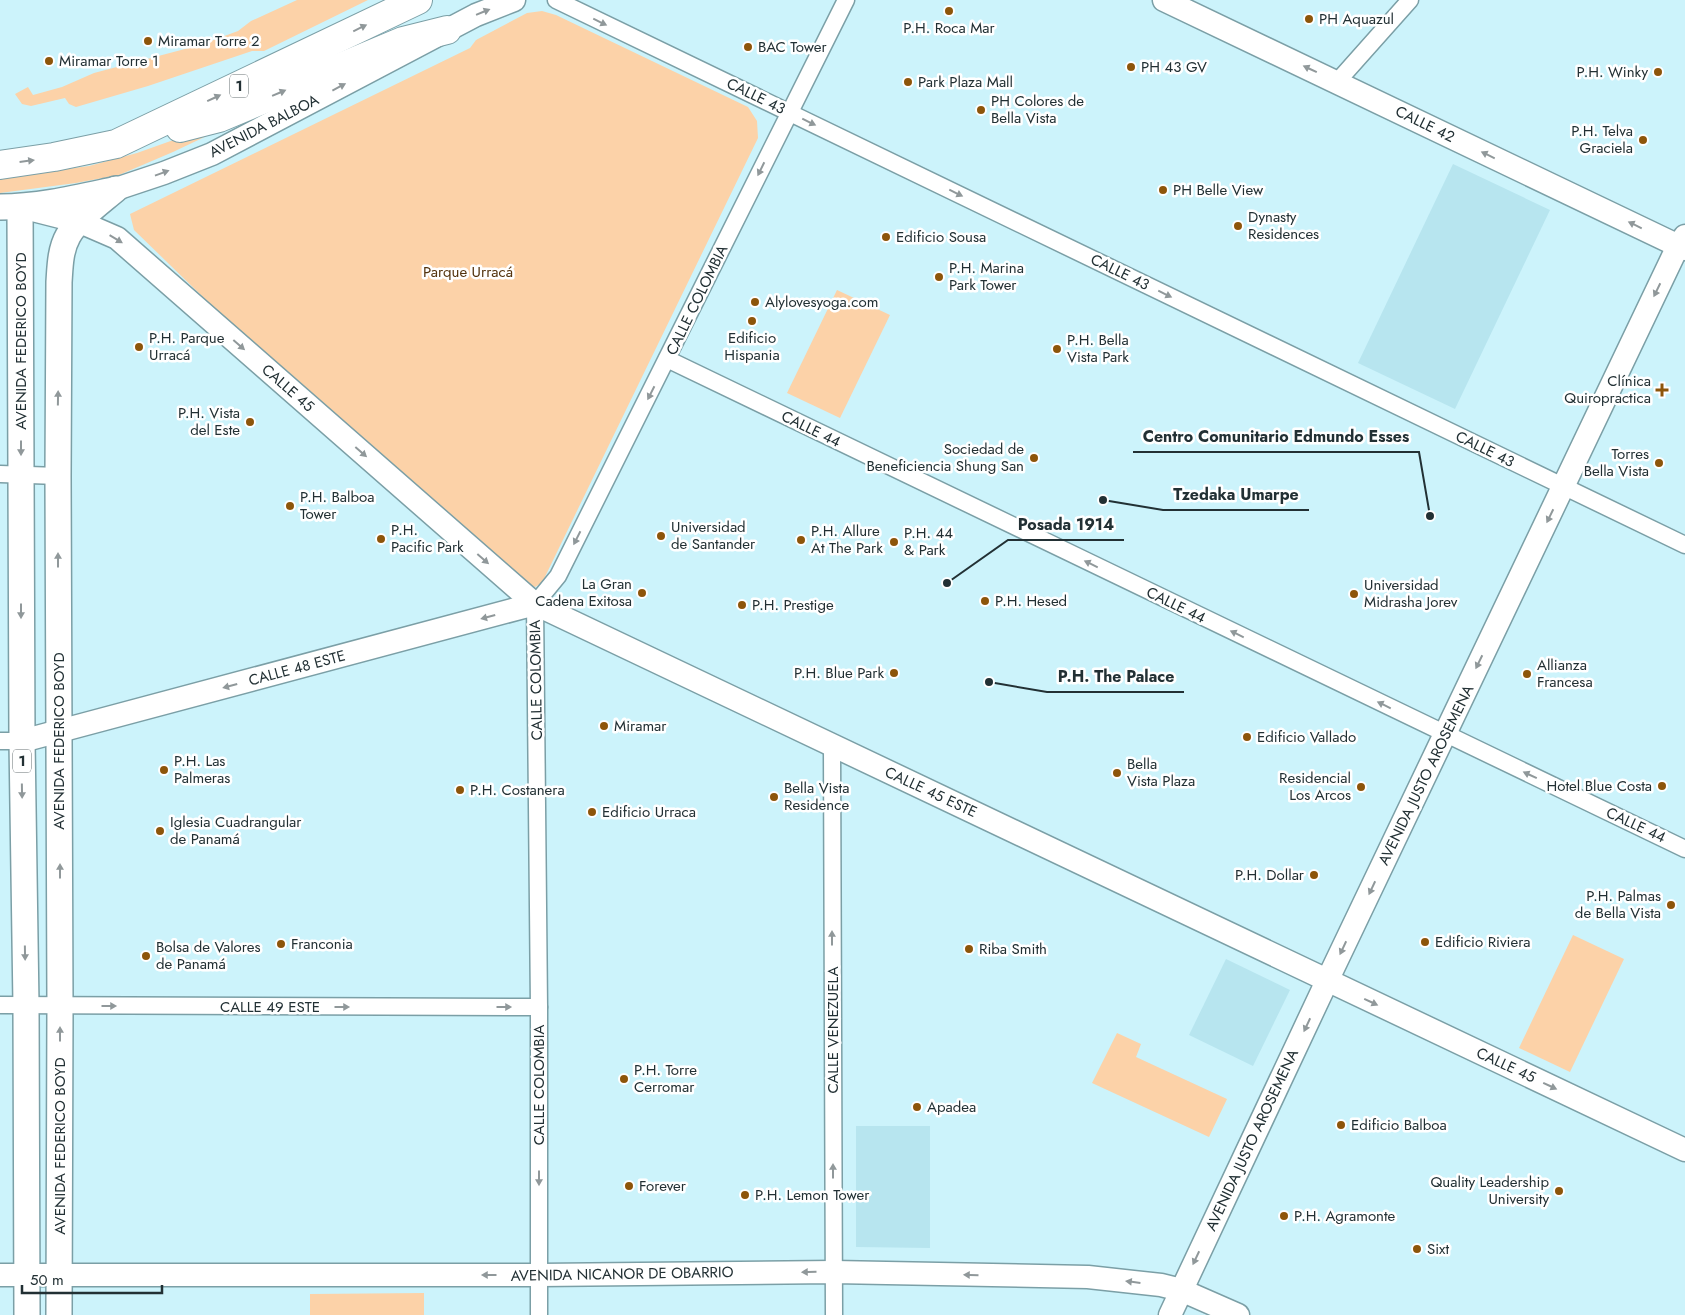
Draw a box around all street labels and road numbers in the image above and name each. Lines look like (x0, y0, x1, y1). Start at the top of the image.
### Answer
street label: CALLE 43 (723, 72, 789, 120)
road number: 1 (230, 74, 248, 98)
street label: AVENIDA BALBOA (205, 89, 323, 163)
street label: CALLE 42 (1392, 100, 1458, 148)
street label: CALLE COLOMBIA (661, 241, 733, 359)
street label: CALLE 43 (1087, 248, 1153, 296)
street label: AVENIDA FEDERICO BOYD (10, 252, 32, 430)
street label: CALLE 45 (257, 359, 319, 417)
street label: CALLE 44 (778, 405, 845, 453)
street label: CALLE 43 (1452, 425, 1518, 473)
street label: CALLE 44 (1143, 581, 1210, 629)
street label: CALLE COLOMBIA (524, 619, 548, 740)
street label: CALLE 48 ESTE (246, 645, 348, 691)
street label: AVENIDA FEDERICO BOYD (48, 652, 70, 830)
street label: AVENIDA JUSTO AROSEMENA (1373, 681, 1479, 869)
road number: 1 (13, 749, 31, 772)
street label: CALLE 45 ESTE (881, 761, 981, 823)
street label: CALLE 44 (1602, 802, 1670, 849)
street label: CALLE VENEZUELA (822, 966, 844, 1094)
street label: CALLE 49 ESTE (220, 996, 320, 1018)
street label: CALLE COLOMBIA (528, 1025, 550, 1145)
street label: CALLE 45 (1473, 1042, 1539, 1088)
street label: AVENIDA JUSTO AROSEMENA (1200, 1045, 1304, 1235)
street label: AVENIDA FEDERICO BOYD (49, 1057, 71, 1235)
street label: AVENIDA NICANOR DE OBARRIO (510, 1261, 734, 1287)

